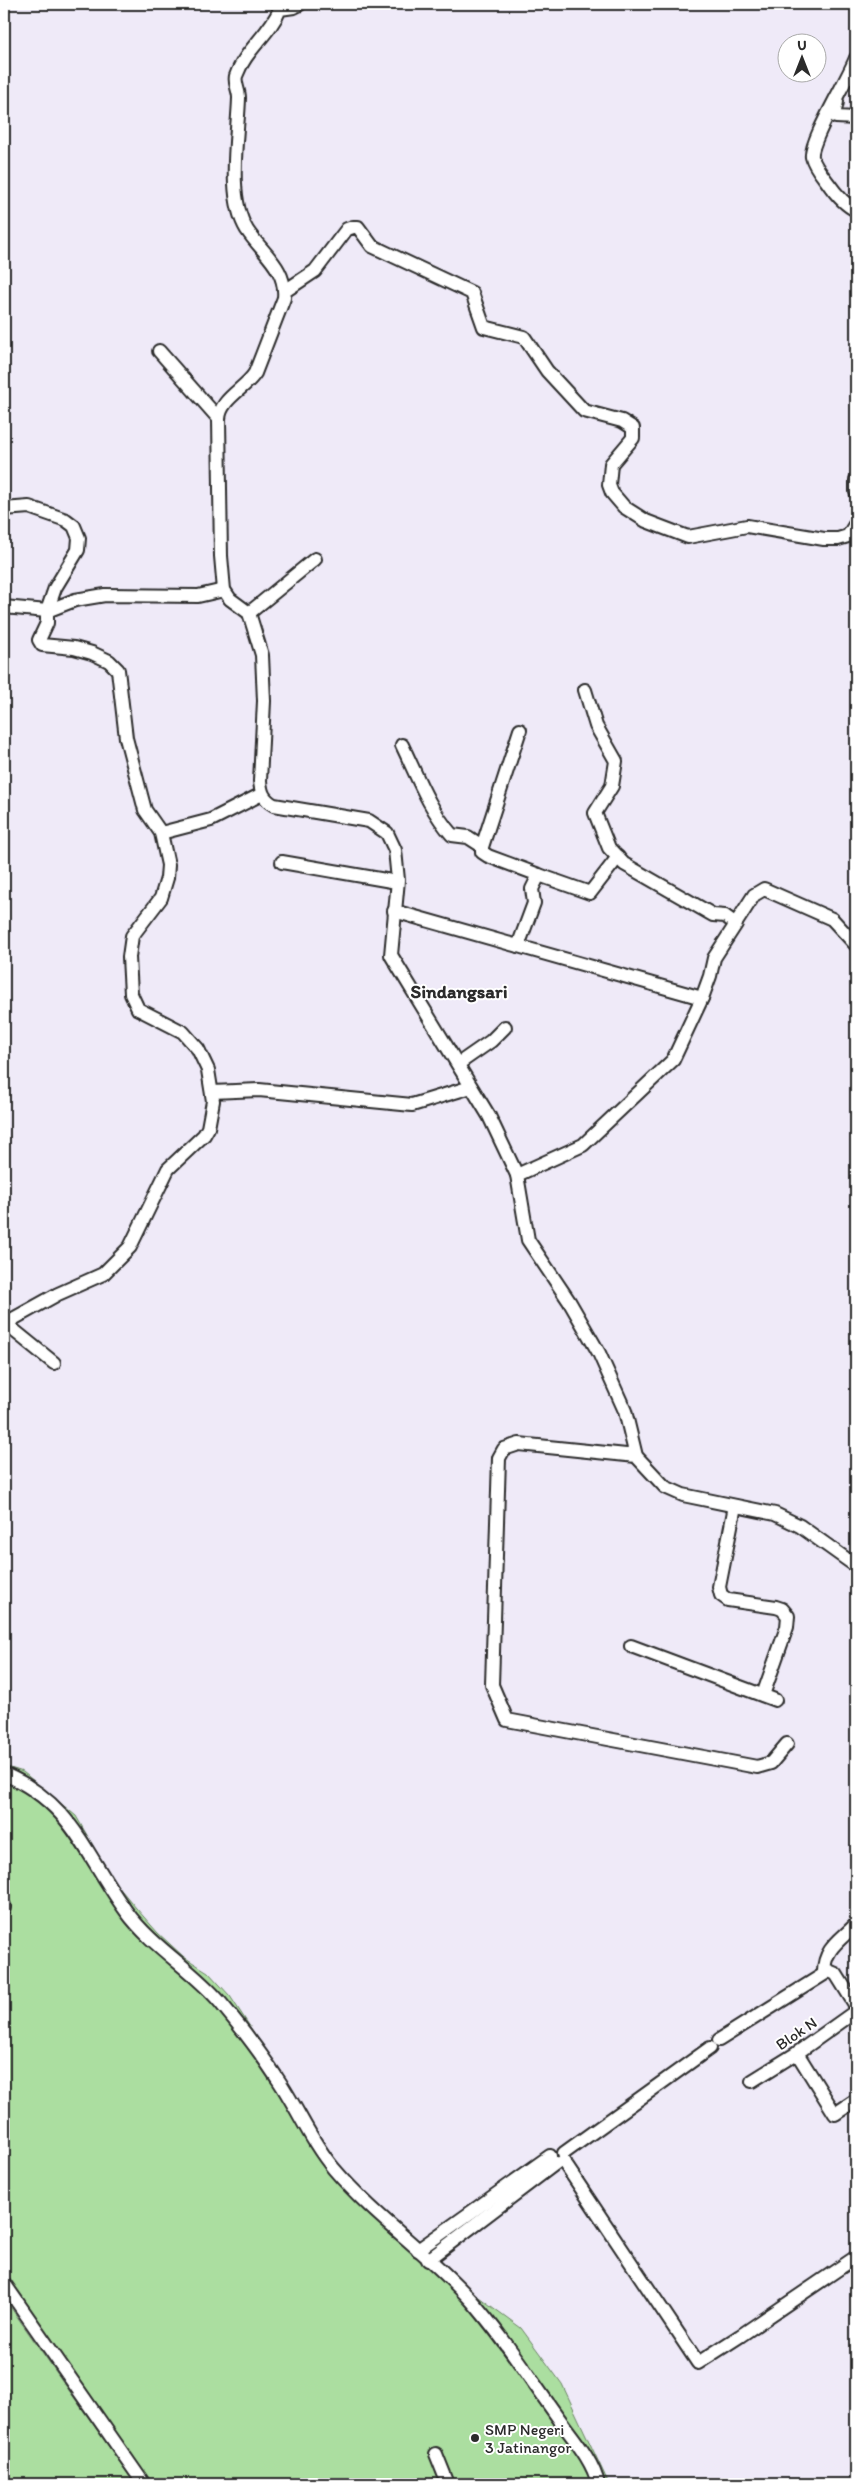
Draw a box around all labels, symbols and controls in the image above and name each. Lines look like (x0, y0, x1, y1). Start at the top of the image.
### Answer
north arrow (778, 32, 828, 82)
text: U (797, 37, 807, 54)
district label: Sindangsari (410, 980, 508, 1003)
street label: Blok N (772, 2013, 821, 2054)
place label: SMP Negeri 3 Jatinangor (485, 2420, 572, 2457)
marker: SMP Negeri 3 Jatinangor (469, 2432, 481, 2444)

